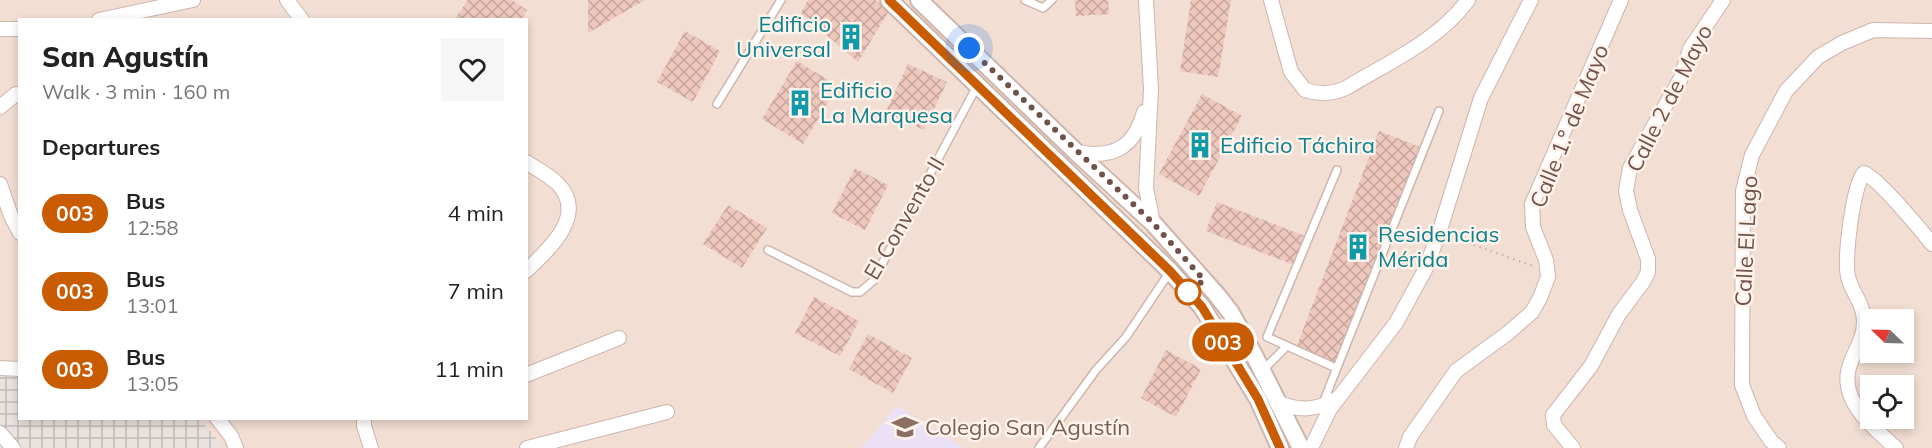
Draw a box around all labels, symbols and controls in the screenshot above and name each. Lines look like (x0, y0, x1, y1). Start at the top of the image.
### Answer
place label: Edificio Universal (736, 10, 831, 63)
street label: Calle 2 de Mayo (1620, 19, 1718, 177)
building icon: Edificio Universal (836, 22, 866, 52)
your location (954, 33, 984, 63)
button: heart (441, 38, 504, 101)
text: San Agustín (42, 39, 209, 74)
street label: Calle 1.° de Mayo (1523, 40, 1615, 212)
place label: Edificio La Marquesa (820, 76, 953, 129)
text: Walk · 3 min · 160 m (42, 79, 230, 104)
building icon: Edificio La Marquesa (785, 88, 815, 118)
building icon: Edificio Táchira (1185, 130, 1215, 160)
place label: Edificio Táchira (1220, 131, 1375, 159)
text: Departures (42, 133, 160, 161)
street label: El Convento II (858, 152, 950, 284)
street label: Calle El Lago (1729, 175, 1763, 307)
text: Bus (126, 187, 165, 215)
text: 4 min (448, 199, 504, 227)
text: 003 (56, 200, 94, 226)
text: 12:58 (126, 215, 179, 240)
place label: Residencias Mérida (1378, 220, 1499, 273)
building icon: Residencias Mérida (1343, 232, 1373, 262)
text: Bus (126, 265, 165, 293)
text: 7 min (448, 277, 504, 305)
text: 003 (56, 278, 94, 304)
unlabelled marker (1175, 279, 1201, 305)
text: 13:01 (126, 293, 179, 318)
north arrow (1860, 309, 1914, 363)
map controls (1860, 309, 1914, 429)
line badge: 003 (1188, 322, 1258, 362)
text: 003 (1204, 329, 1242, 355)
text: Bus (126, 343, 165, 371)
text: 11 min (434, 355, 504, 383)
text: 003 (56, 356, 94, 382)
text: 13:05 (126, 371, 179, 396)
button: locate (1860, 375, 1914, 429)
school or university icon: Colegio San Agustín (890, 412, 920, 442)
place label: Colegio San Agustín (925, 413, 1130, 441)

